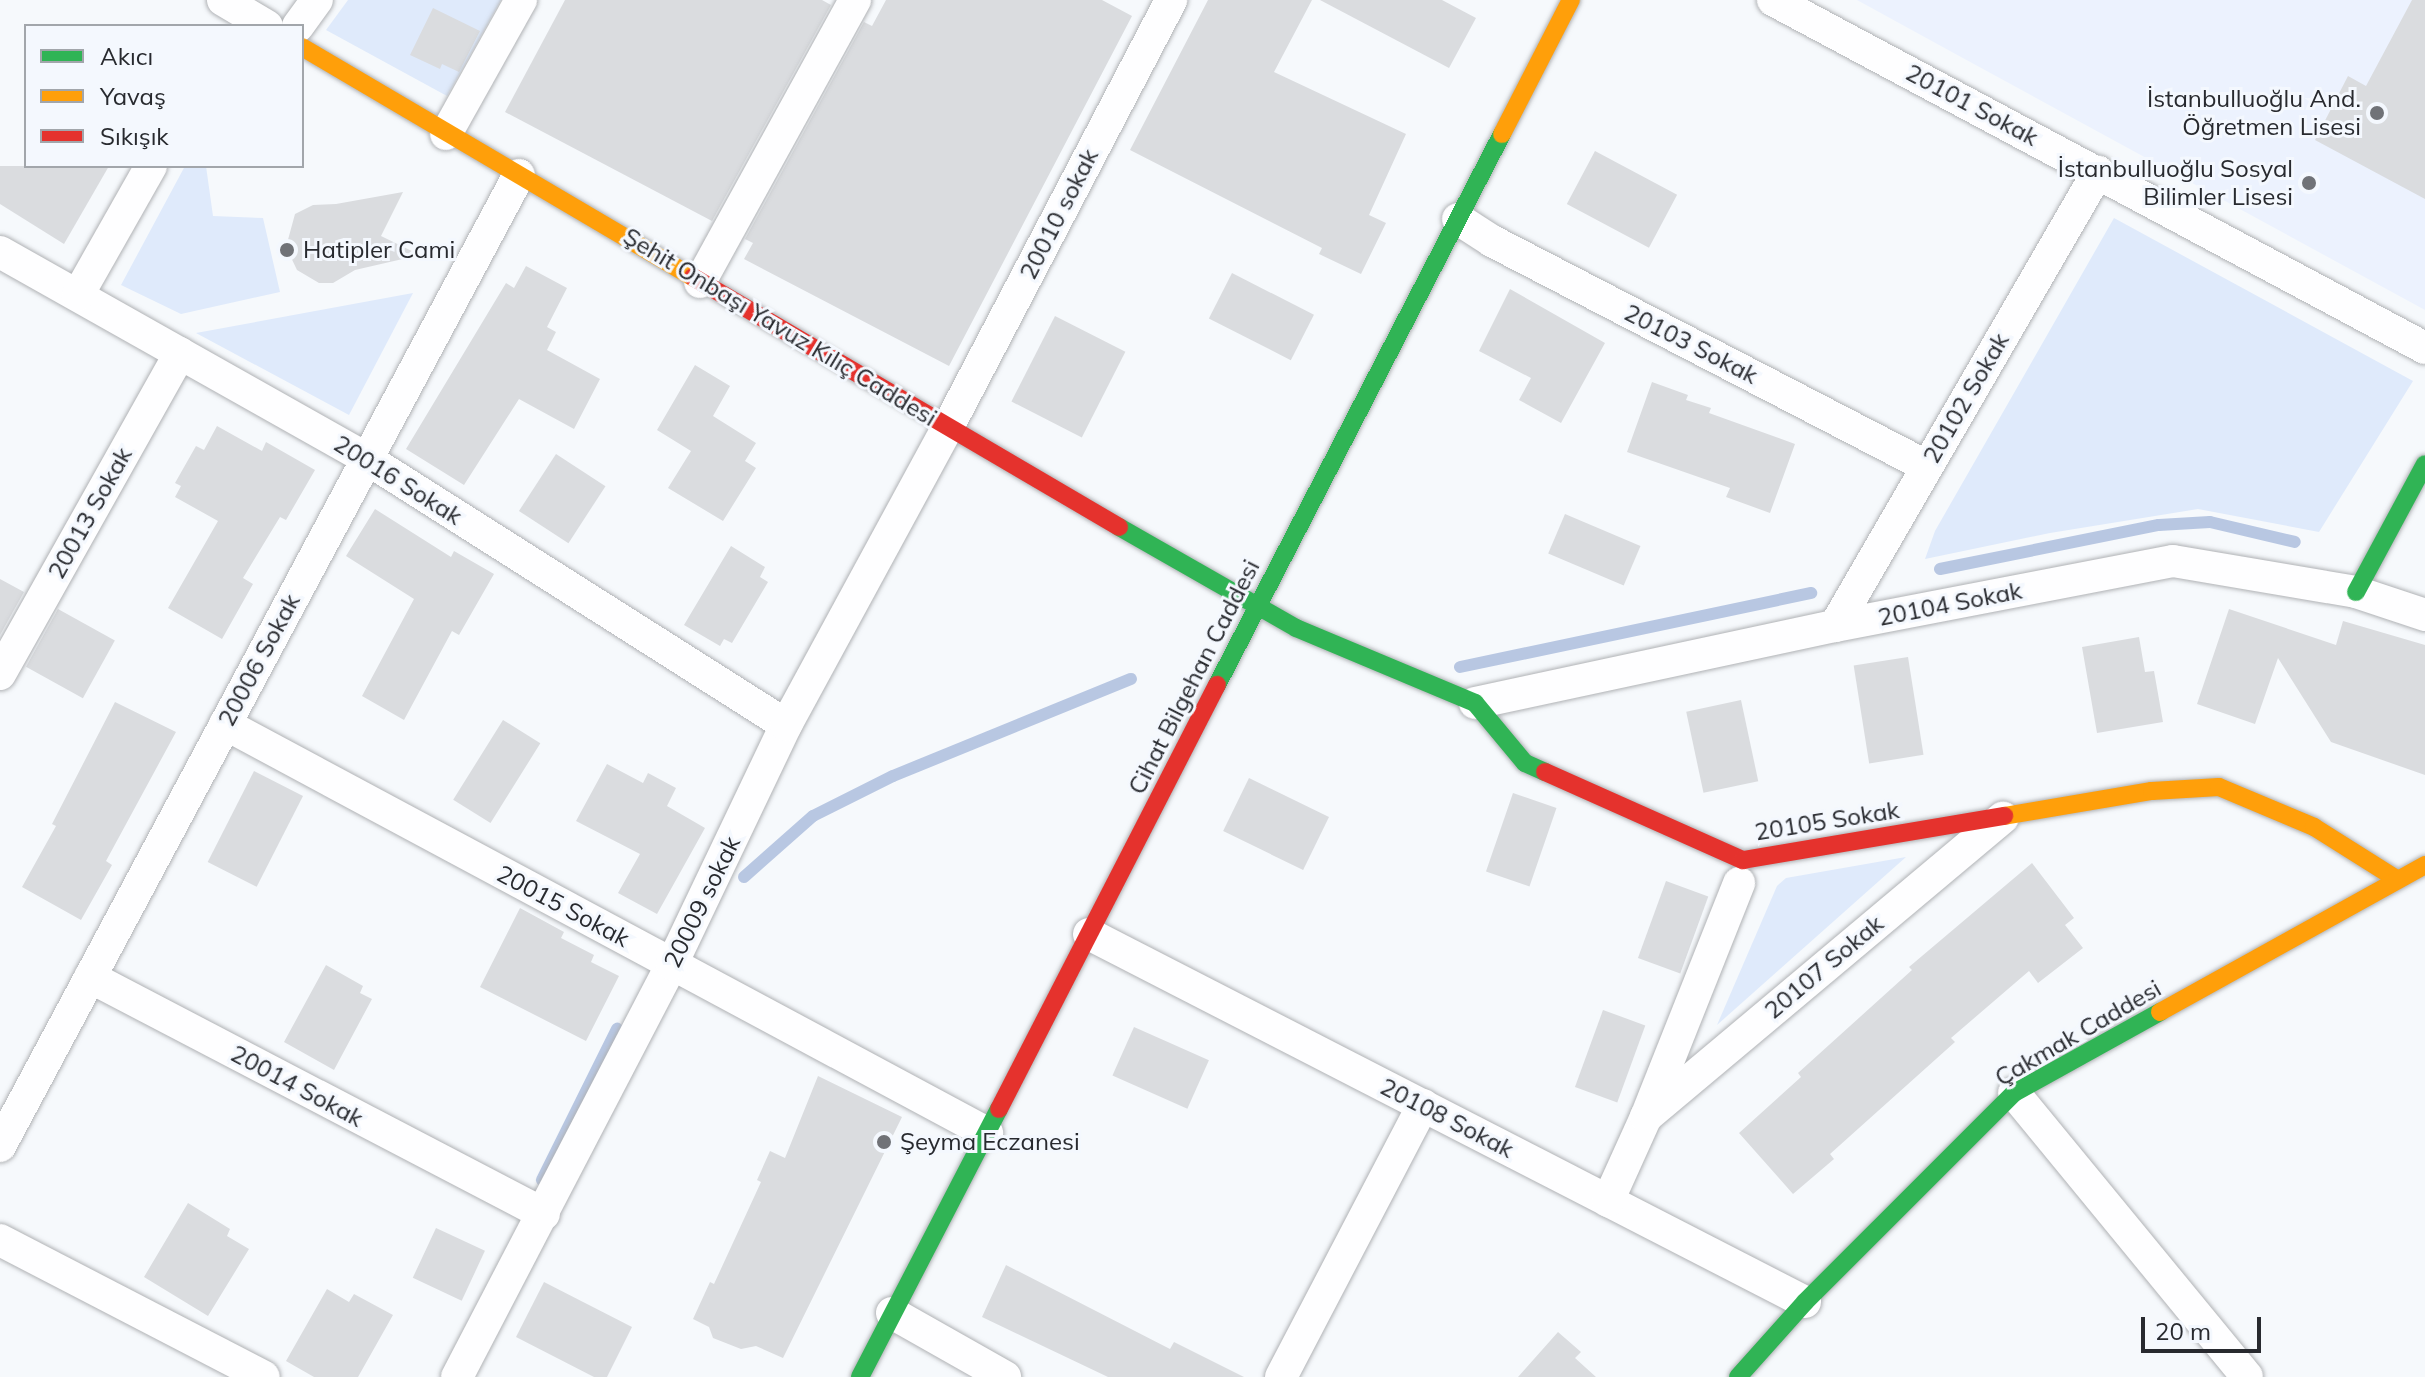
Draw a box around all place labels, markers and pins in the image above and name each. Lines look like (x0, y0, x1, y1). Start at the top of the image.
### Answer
place label: İstanbulluoğlu And. Öğretmen Lisesi (2147, 85, 2361, 141)
marker: İstanbulluoğlu And. Öğretmen Lisesi (2368, 104, 2386, 122)
place label: İstanbulluoğlu Sosyal Bilimler Lisesi (2058, 155, 2293, 211)
marker: İstanbulluoğlu Sosyal Bilimler Lisesi (2300, 174, 2318, 192)
place label: Hatipler Cami (303, 236, 455, 264)
marker: Hatipler Cami (278, 241, 296, 259)
place label: Şeyma Eczanesi (900, 1128, 1080, 1156)
marker: Şeyma Eczanesi (875, 1133, 893, 1151)

